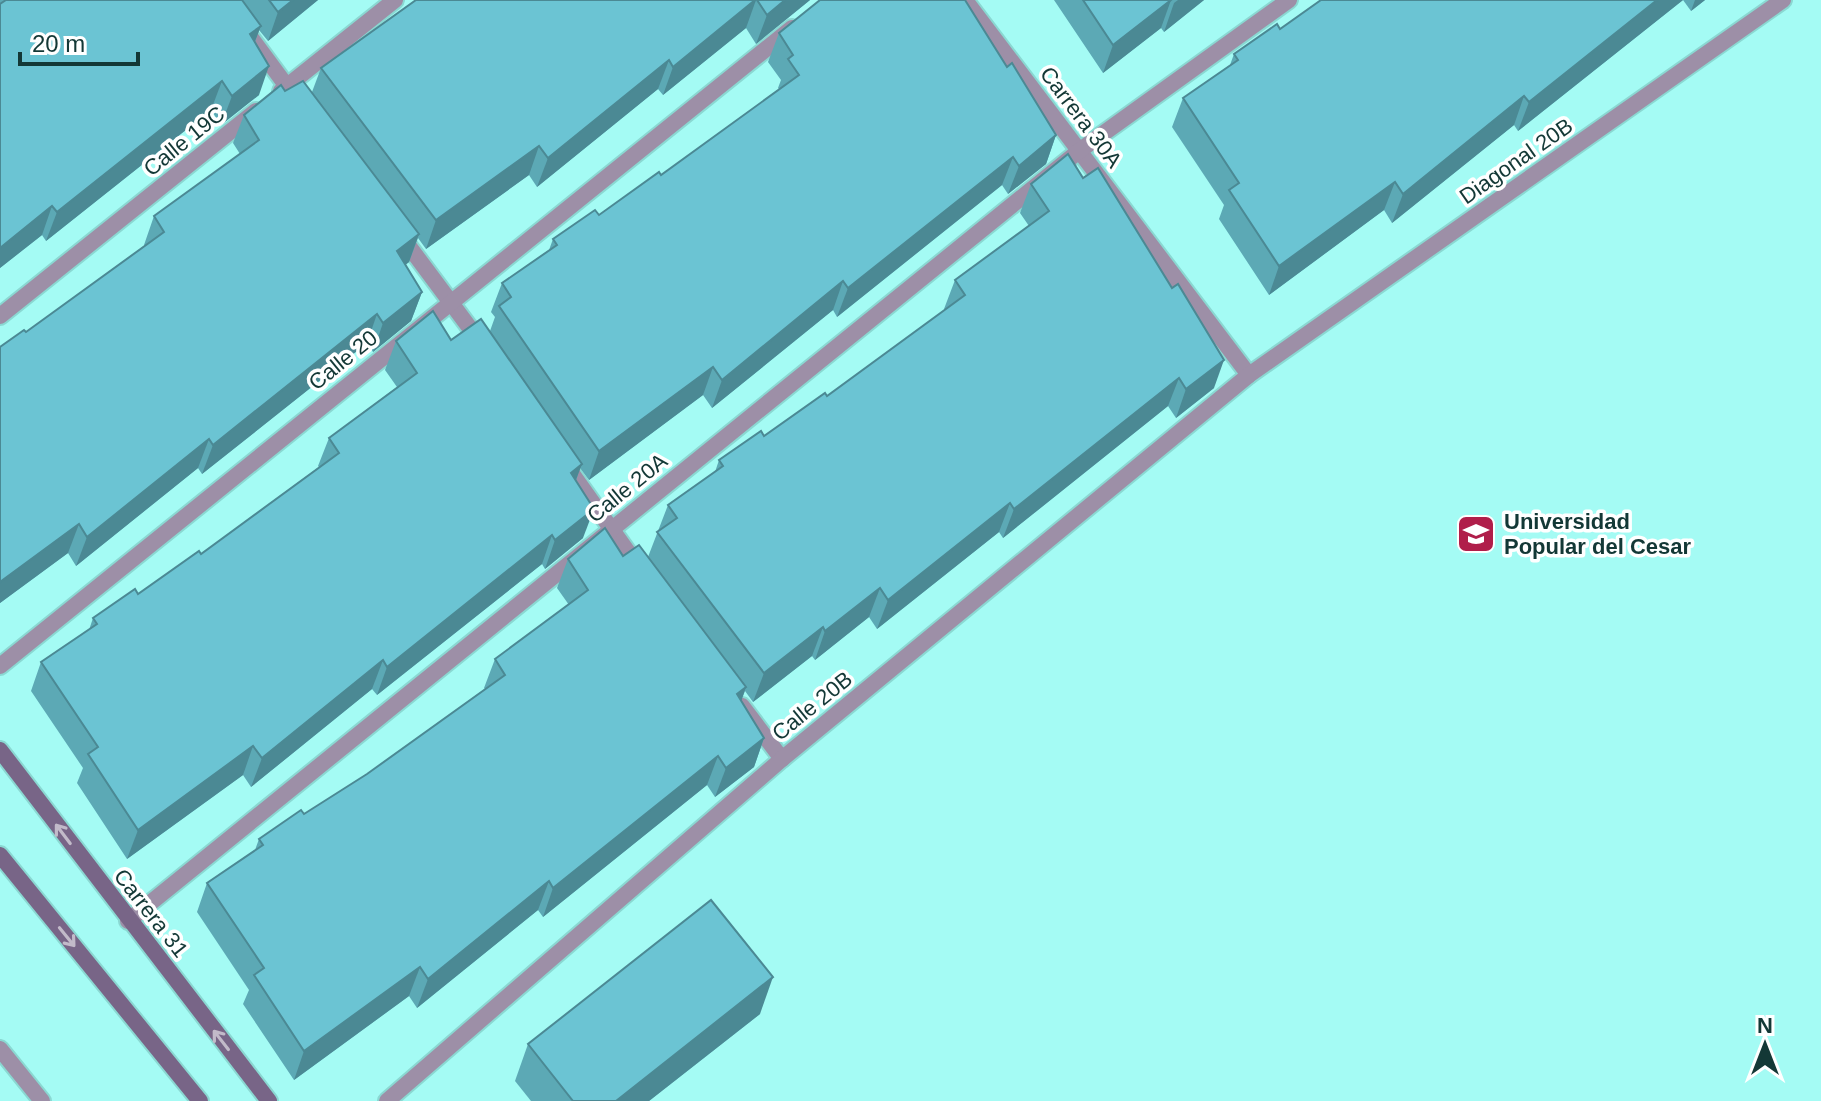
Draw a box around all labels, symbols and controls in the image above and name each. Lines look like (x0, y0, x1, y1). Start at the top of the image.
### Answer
scale bar (20, 16, 138, 66)
text: 20 m (32, 30, 85, 57)
street label: Carrera 30A (1035, 62, 1127, 173)
street label: Calle 19C (139, 101, 229, 181)
street label: Diagonal 20B (1455, 113, 1577, 209)
street label: Calle 20 (304, 325, 382, 395)
street label: Calle 20A (582, 448, 672, 528)
place label: Universidad Popular del Cesar (1504, 509, 1692, 559)
school or university icon: Universidad Popular del Cesar (1455, 513, 1497, 555)
street label: Calle 20B (767, 666, 857, 746)
one-way arrow (54, 823, 71, 845)
street label: Carrera 31 (109, 864, 193, 962)
one-way arrow (58, 926, 76, 947)
north arrow (1725, 1005, 1805, 1085)
text: N (1757, 1013, 1773, 1038)
one-way arrow (213, 1030, 230, 1051)

